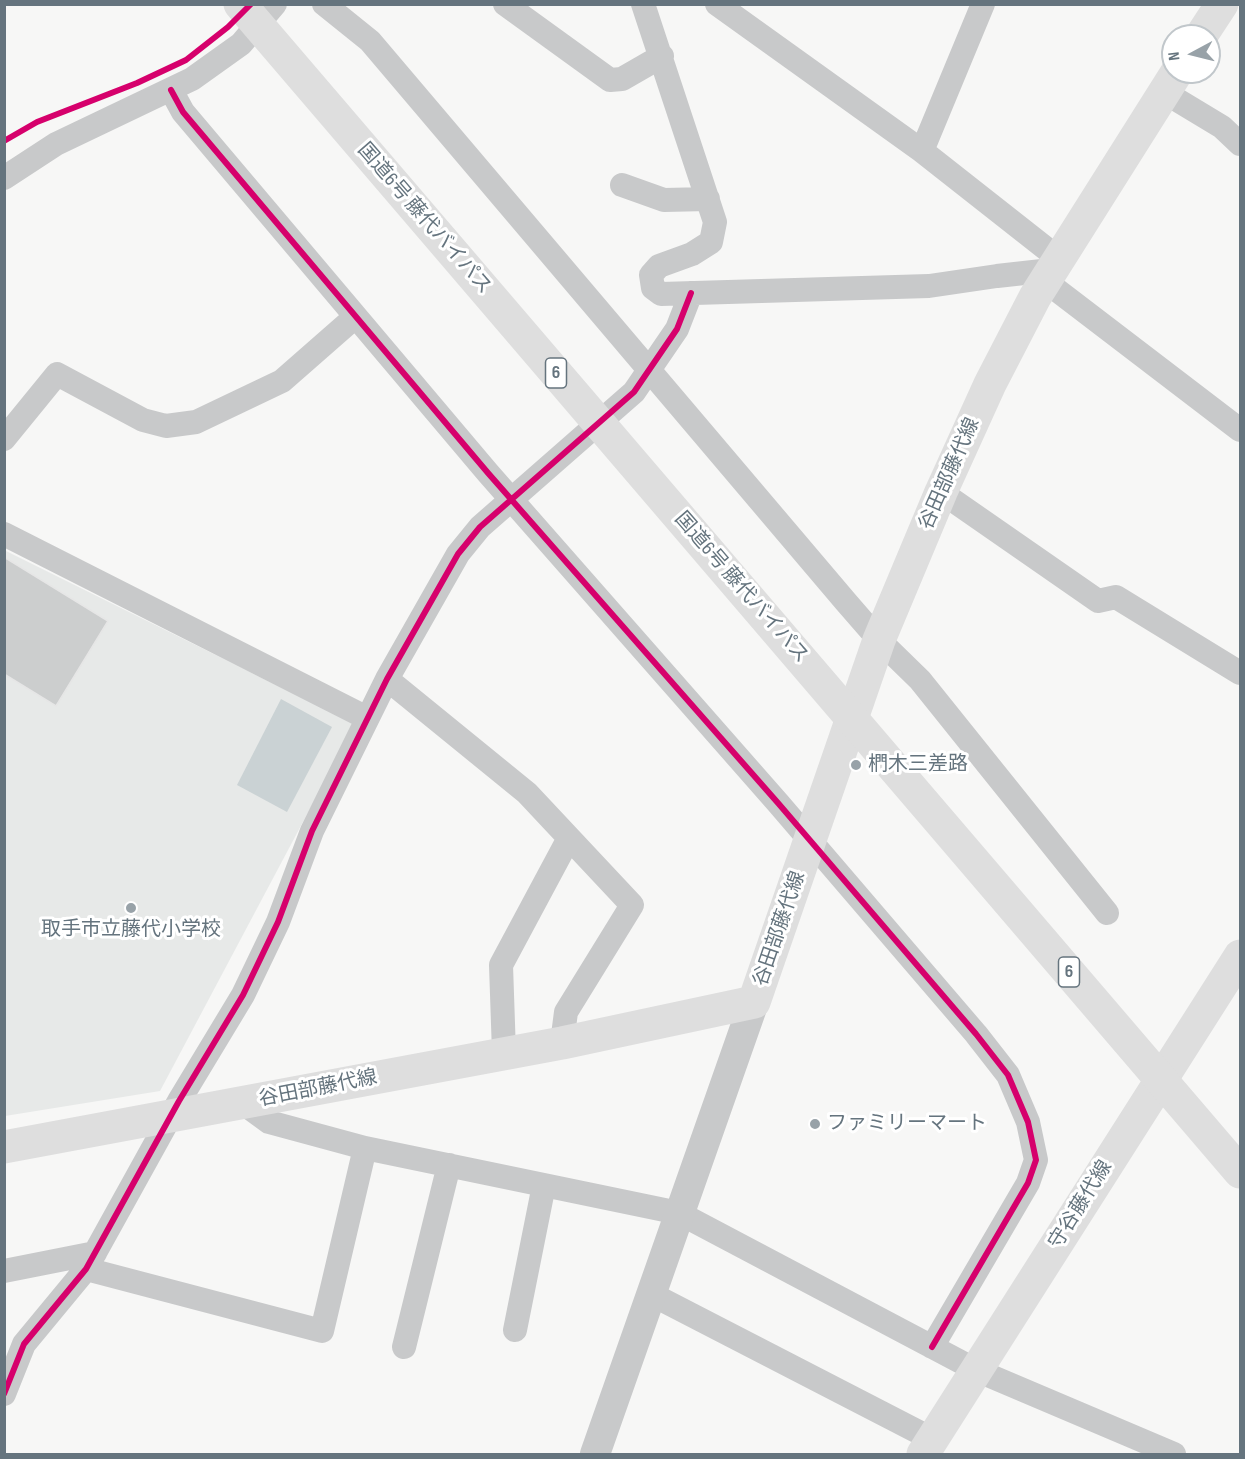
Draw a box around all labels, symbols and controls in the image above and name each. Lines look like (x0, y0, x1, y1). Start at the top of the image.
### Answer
north arrow (1161, 24, 1221, 84)
text: N (1165, 51, 1185, 61)
street label: 国道6号 藤代バイパス (352, 139, 496, 299)
road number: 6 (546, 358, 566, 388)
street label: 谷田部藤代線 (915, 414, 985, 534)
street label: 国道6号 藤代バイパス (669, 508, 813, 668)
place label: 椚木三差路 (868, 753, 968, 777)
marker: 椚木三差路 (849, 758, 863, 772)
street label: 谷田部藤代線 (749, 868, 811, 990)
marker: 取手市立藤代小学校 (124, 901, 138, 915)
place label: 取手市立藤代小学校 (41, 918, 221, 942)
road number: 6 (1058, 957, 1080, 987)
street label: 谷田部藤代線 (257, 1066, 379, 1112)
place label: ファミリーマート (827, 1112, 987, 1136)
marker: ファミリーマート (808, 1117, 822, 1131)
street label: 守谷藤代線 (1044, 1156, 1118, 1254)

